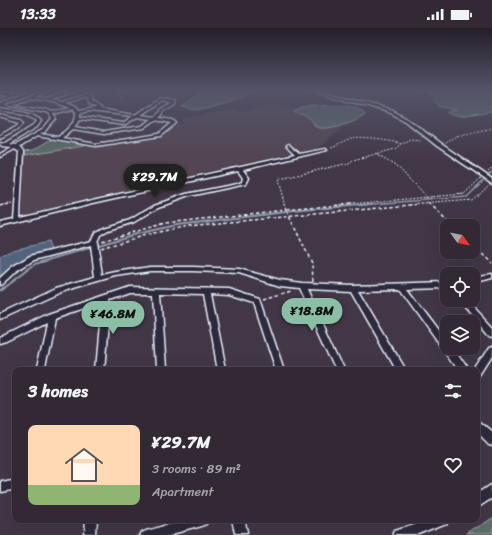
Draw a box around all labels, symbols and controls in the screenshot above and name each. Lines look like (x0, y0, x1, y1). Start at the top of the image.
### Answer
text: 13:33 (20, 1, 56, 27)
pin: ¥29.7M (122, 164, 188, 198)
text: ¥29.7M (133, 165, 177, 188)
north arrow (440, 219, 480, 259)
map controls (440, 219, 480, 355)
button: locate (440, 267, 480, 307)
pin: ¥18.8M (279, 298, 345, 332)
text: ¥18.8M (290, 299, 334, 322)
pin: ¥46.8M (80, 301, 146, 335)
text: ¥46.8M (90, 302, 136, 325)
button: layers (440, 315, 480, 355)
text: 3 homes (28, 376, 88, 406)
icon: filters (442, 380, 464, 402)
text: ¥29.7M (152, 427, 210, 457)
icon: home (60, 441, 108, 489)
icon: heart (442, 454, 464, 476)
text: 3 rooms · 89 m² (152, 457, 241, 480)
text: Apartment (152, 480, 213, 503)

